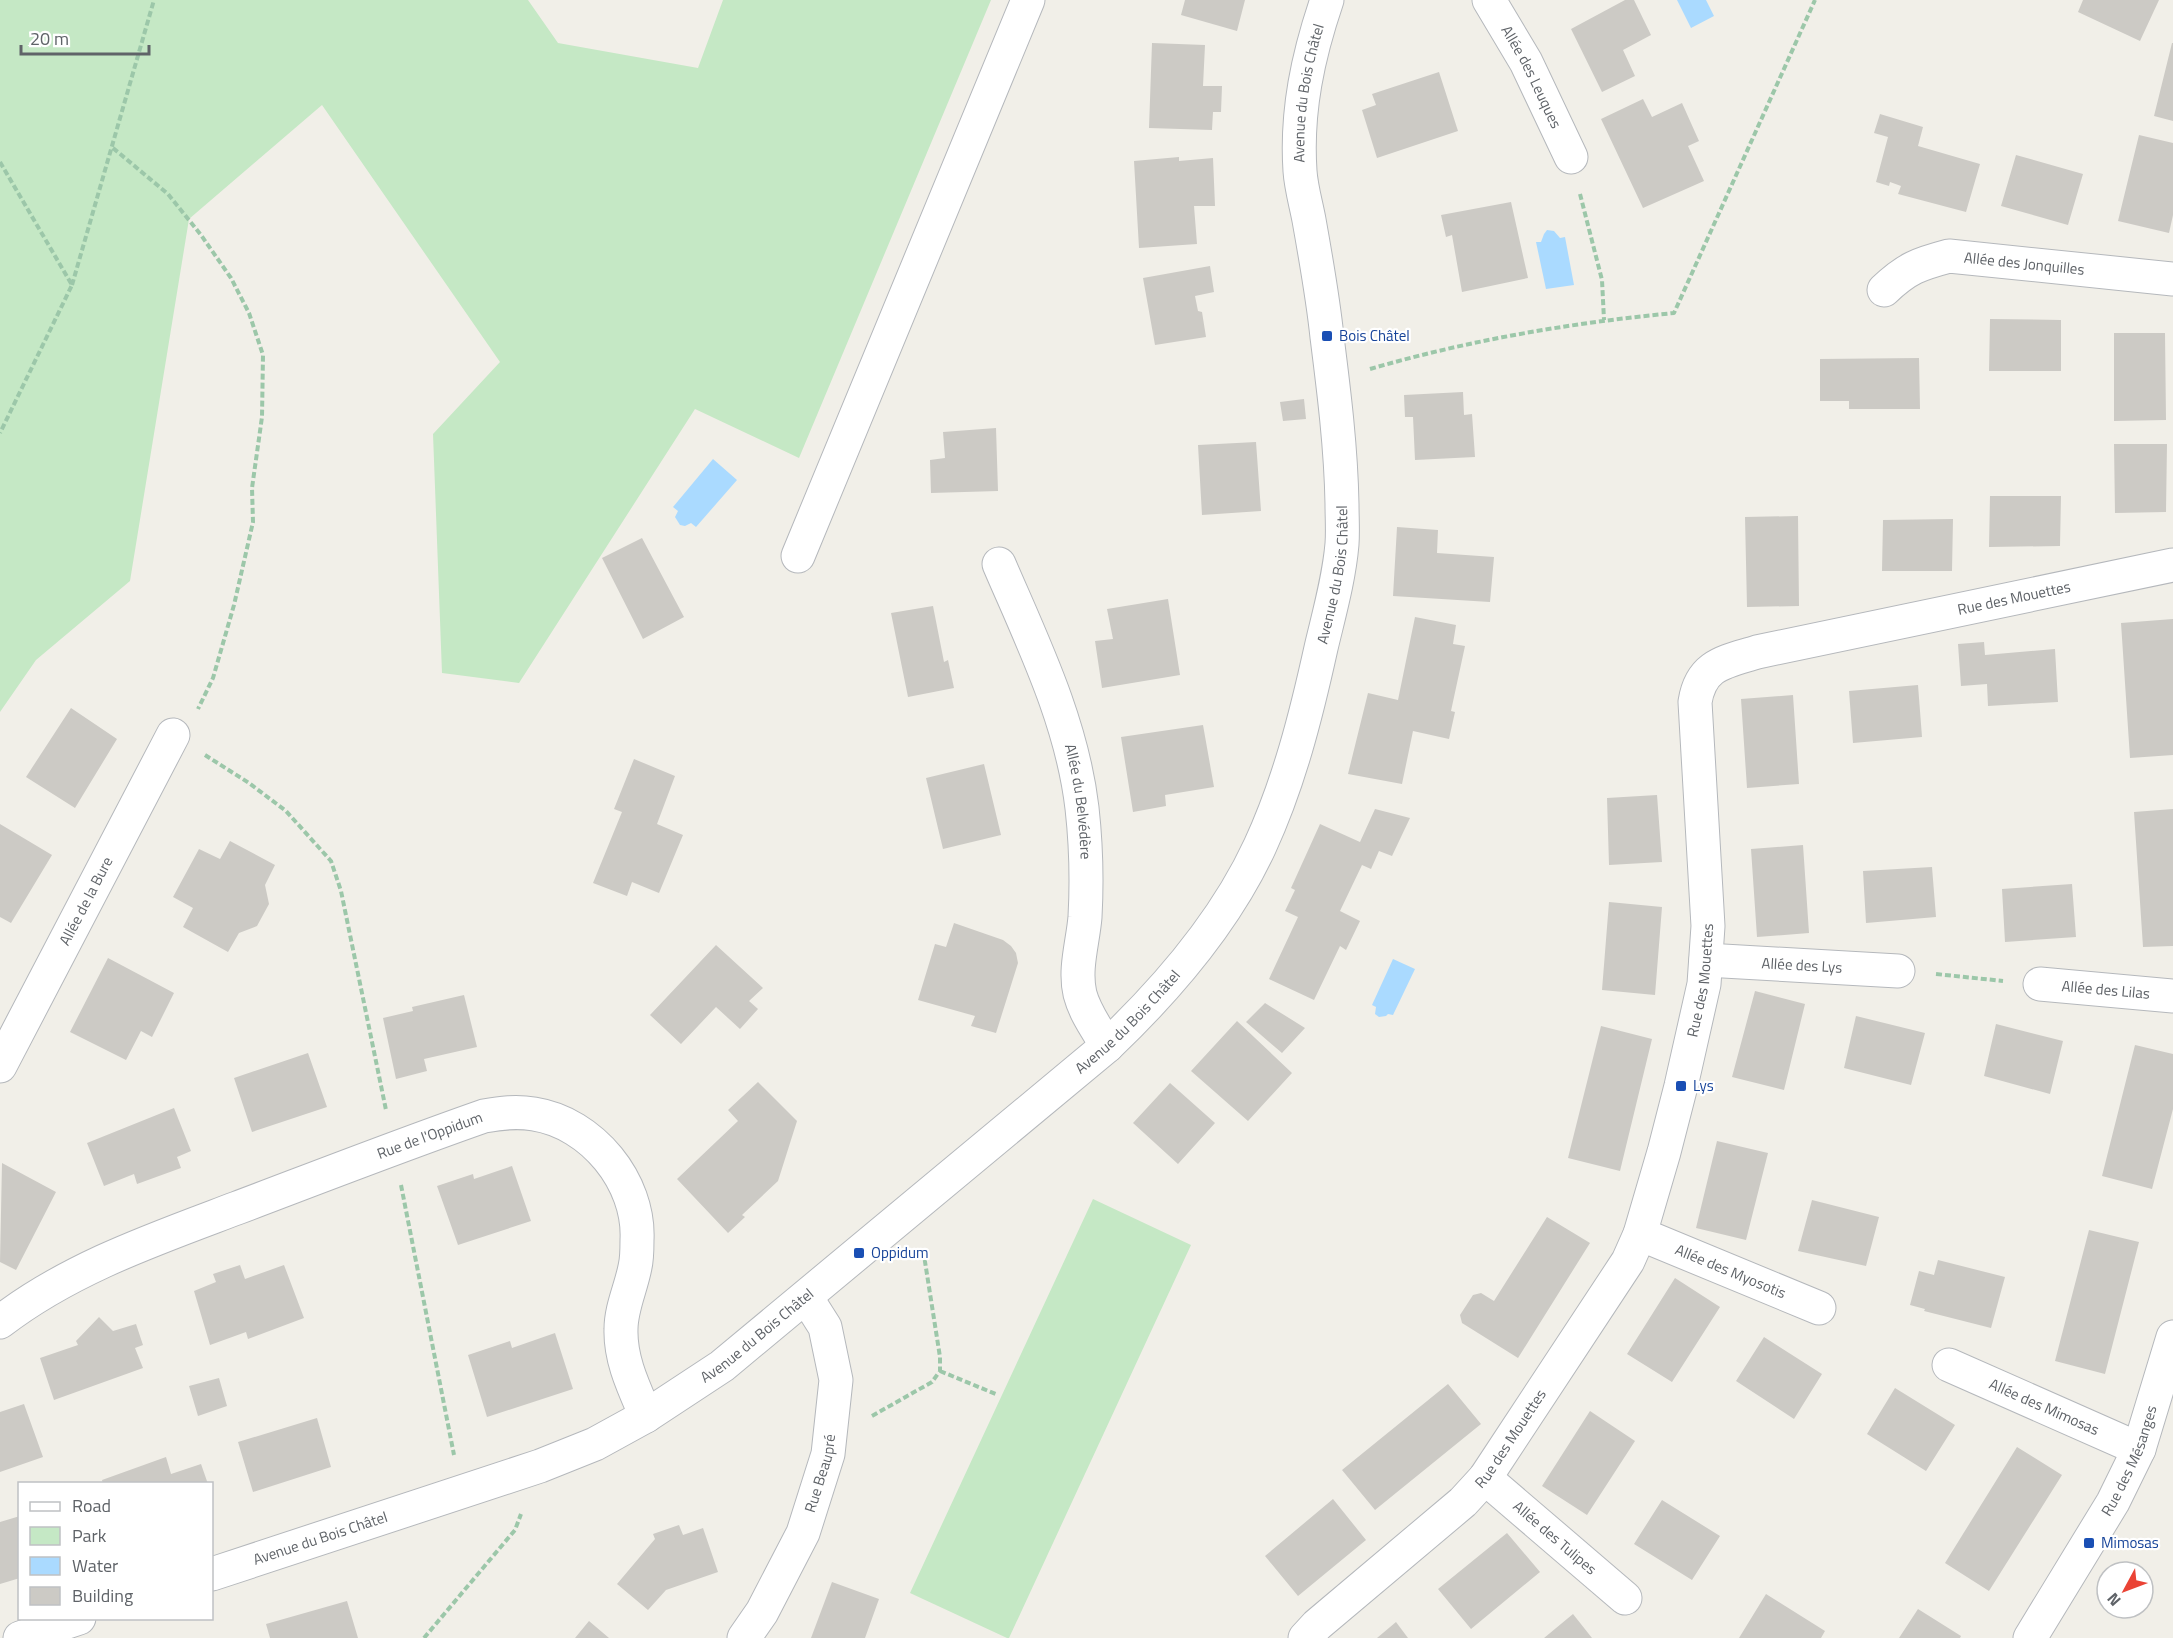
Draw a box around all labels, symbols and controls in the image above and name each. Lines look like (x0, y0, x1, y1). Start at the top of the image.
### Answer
scale bar (21, 18, 148, 56)
street label: Avenue du Bois Châtel (1287, 21, 1330, 163)
street label: Allée des Leuques (1496, 21, 1568, 132)
text: 20 m (30, 25, 69, 52)
street label: Allée des Jonquilles (1963, 246, 2086, 281)
place label: Bois Châtel (1339, 324, 1410, 347)
marker: Bois Châtel (1320, 329, 1334, 343)
street label: Avenue du Bois Châtel (1310, 505, 1353, 646)
street label: Rue des Mouettes (1955, 575, 2073, 621)
street label: Allée du Belvédère (1059, 741, 1098, 860)
street label: Allée de la Bure (53, 852, 118, 949)
street label: Rue des Mouettes (1680, 923, 1719, 1039)
street label: Allée des Lys (1761, 951, 1843, 979)
street label: Avenue du Bois Châtel (1070, 965, 1186, 1079)
street label: Allée des Lilas (2061, 974, 2151, 1005)
place label: Lys (1693, 1074, 1714, 1097)
marker: Lys (1674, 1079, 1688, 1093)
street label: Rue de l'Oppidum (374, 1105, 486, 1165)
street label: Allée des Myosotis (1672, 1238, 1790, 1304)
place label: Oppidum (871, 1241, 928, 1264)
marker: Oppidum (852, 1246, 866, 1260)
street label: Avenue du Bois Châtel (695, 1282, 819, 1388)
street label: Allée des Mimosas (1986, 1372, 2103, 1441)
street label: Rue des Mouettes (1469, 1384, 1552, 1493)
street label: Rue des Mésanges (2095, 1402, 2163, 1520)
street label: Rue Beaupré (798, 1433, 841, 1515)
legend (18, 1482, 213, 1620)
text: Road (72, 1492, 111, 1519)
street label: Allée des Tulipes (1508, 1495, 1602, 1580)
street label: Avenue du Bois Châtel (250, 1505, 390, 1571)
text: Park (72, 1522, 107, 1549)
place label: Mimosas (2101, 1531, 2159, 1554)
marker: Mimosas (2082, 1536, 2096, 1550)
text: Water (72, 1552, 118, 1579)
north arrow (2095, 1560, 2155, 1620)
text: Building (72, 1582, 133, 1609)
text: N (2101, 1588, 2126, 1612)

